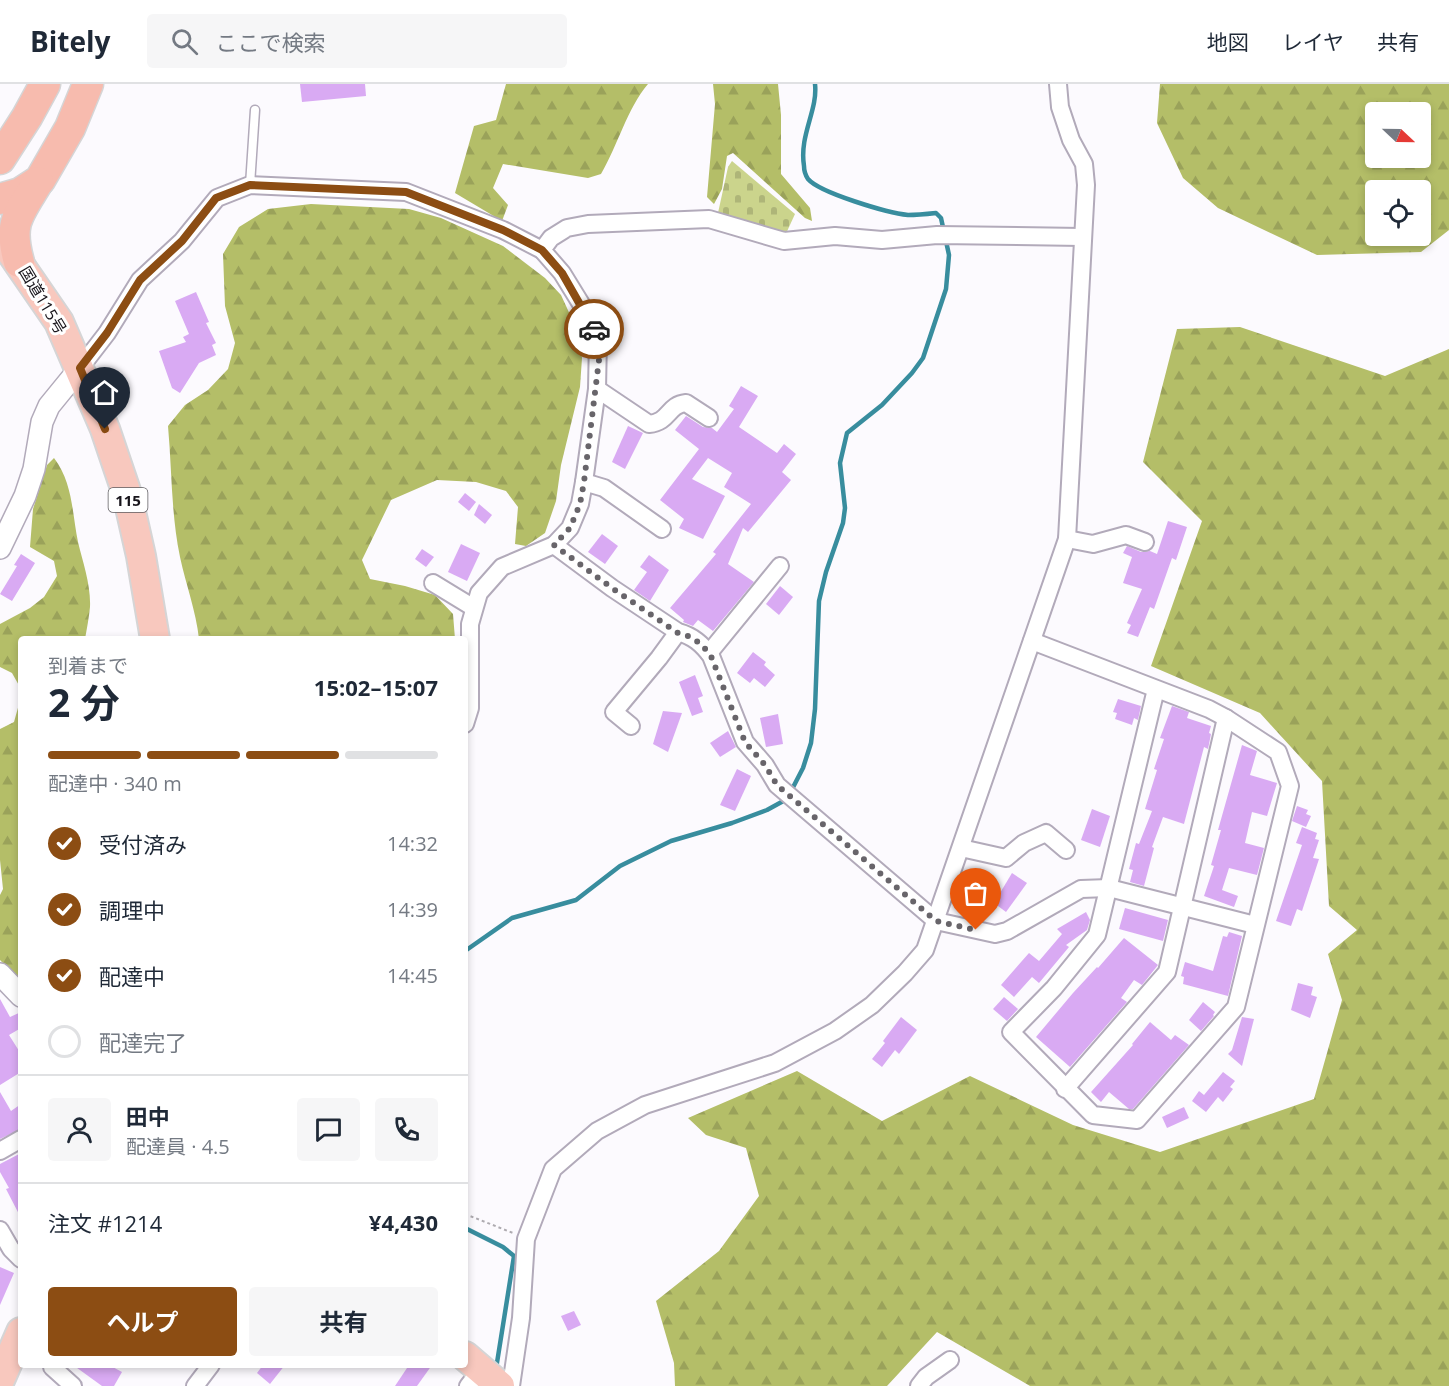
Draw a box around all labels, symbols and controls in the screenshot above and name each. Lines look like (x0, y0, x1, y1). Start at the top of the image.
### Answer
search box (147, 14, 567, 68)
text: Bitely (30, 22, 111, 60)
icon: search (168, 25, 201, 58)
text: ここで検索 (216, 27, 326, 57)
text: 地図 (1207, 28, 1249, 56)
text: レイヤ (1282, 28, 1344, 56)
text: 共有 (1377, 28, 1419, 56)
north arrow (1365, 102, 1431, 168)
map controls (1365, 102, 1431, 246)
button: locate (1365, 180, 1431, 246)
street label: 国道115号 (14, 262, 72, 338)
courier (564, 299, 624, 359)
icon: car (578, 313, 611, 346)
pin (79, 367, 130, 429)
icon: home (88, 376, 121, 409)
road number: 115 (108, 488, 148, 512)
text: 到着まで (48, 652, 128, 679)
text: 15:02–15:07 (314, 672, 438, 702)
text: 2 分 (48, 675, 119, 728)
text: 配達中 · 340 m (48, 770, 182, 797)
icon: check (48, 827, 81, 860)
text: 受付済み (99, 829, 187, 859)
text: 14:32 (387, 830, 438, 857)
pin (950, 868, 1001, 930)
icon: bag (959, 877, 992, 910)
icon: check (48, 893, 81, 926)
text: 調理中 (99, 895, 165, 925)
text: 14:39 (387, 896, 438, 923)
icon: check (48, 959, 81, 992)
text: 配達中 (99, 961, 165, 991)
text: 14:45 (387, 962, 438, 989)
text: 配達完了 (99, 1027, 187, 1057)
button: person (48, 1098, 111, 1161)
button: chat (297, 1098, 360, 1161)
button: phone (375, 1098, 438, 1161)
text: 田中 (126, 1101, 170, 1131)
text: 配達員 · 4.5 (126, 1133, 230, 1160)
text: ¥4,430 (369, 1207, 438, 1237)
text: 注文 #1214 (48, 1208, 162, 1238)
button: ヘルプ (48, 1287, 237, 1356)
button: 共有 (249, 1287, 438, 1356)

